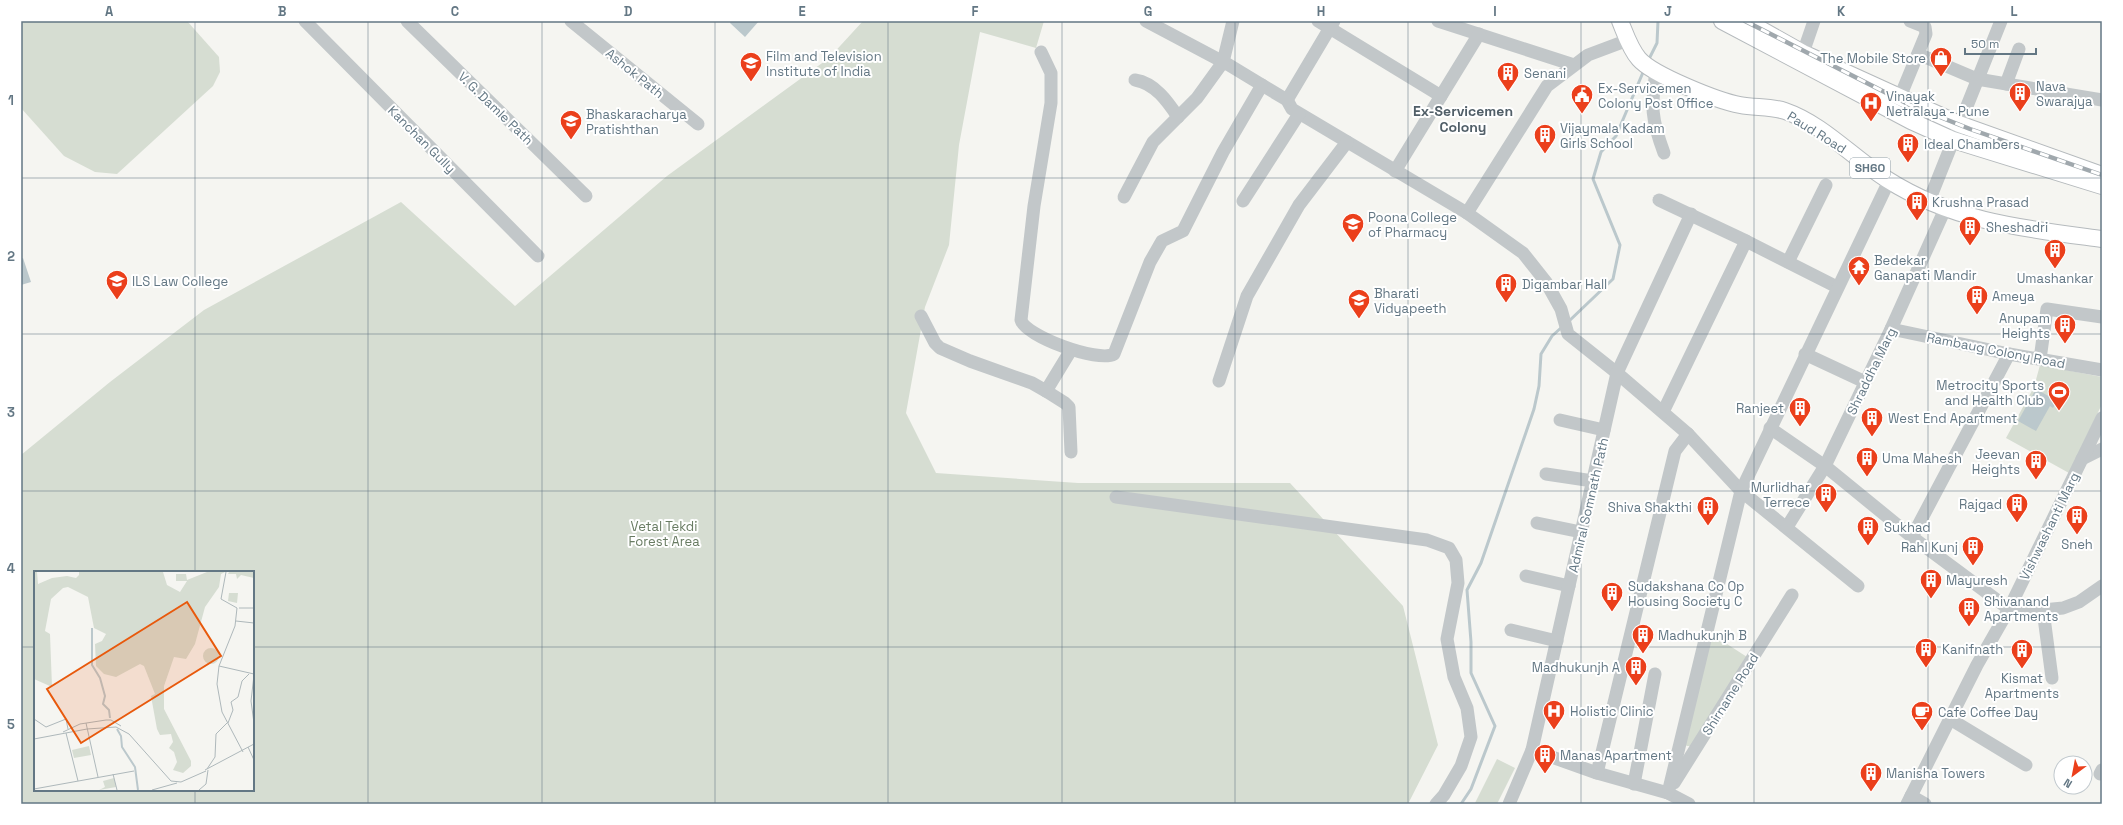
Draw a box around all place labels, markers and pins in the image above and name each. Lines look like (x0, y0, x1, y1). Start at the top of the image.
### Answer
shop icon: The Mobile Store (1928, 45, 1954, 78)
place label: Film and Television Institute of India (766, 48, 882, 80)
school or university icon: Film and Television Institute of India (738, 50, 764, 83)
place label: The Mobile Store (1820, 50, 1926, 67)
building icon: Senani (1495, 60, 1521, 93)
place label: Senani (1524, 65, 1566, 82)
place label: Nava Swarajya (2036, 78, 2093, 110)
place label: Ex-Servicemen Colony Post Office (1598, 80, 1713, 112)
building icon: Nava Swarajya (2007, 80, 2033, 113)
public building icon: Ex-Servicemen Colony Post Office (1569, 82, 1595, 115)
place label: Vinayak Netralaya - Pune (1886, 88, 1989, 120)
hospital icon: Vinayak Netralaya - Pune (1858, 90, 1884, 123)
place label: Bhaskaracharya Pratishthan (586, 106, 687, 138)
school or university icon: Bhaskaracharya Pratishthan (558, 108, 584, 141)
place label: Vijaymala Kadam Girls School (1560, 120, 1665, 152)
building icon: Vijaymala Kadam Girls School (1532, 122, 1558, 155)
building icon: Ideal Chambers (1895, 131, 1921, 164)
place label: Ideal Chambers (1924, 136, 2020, 153)
building icon: Krushna Prasad (1904, 189, 1930, 222)
place label: Krushna Prasad (1932, 194, 2029, 211)
place label: Poona College of Pharmacy (1368, 209, 1457, 241)
school or university icon: Poona College of Pharmacy (1340, 211, 1366, 244)
building icon: Sheshadri (1957, 214, 1983, 247)
place label: Sheshadri (1986, 219, 2048, 236)
building icon: Umashankar (2042, 237, 2068, 270)
place label: Bedekar Ganapati Mandir (1874, 252, 1977, 284)
temple icon: Bedekar Ganapati Mandir (1846, 254, 1872, 287)
school or university icon: ILS Law College (104, 268, 130, 301)
place label: Umashankar (2017, 270, 2093, 287)
building icon: Digambar Hall (1493, 271, 1519, 304)
place label: ILS Law College (132, 273, 228, 290)
place label: Digambar Hall (1522, 276, 1607, 293)
building icon: Ameya (1964, 283, 1990, 316)
place label: Bharati Vidyapeeth (1374, 285, 1447, 317)
school or university icon: Bharati Vidyapeeth (1346, 287, 1372, 320)
place label: Ameya (1992, 288, 2035, 305)
place label: Anupam Heights (1999, 310, 2050, 342)
building icon: Anupam Heights (2052, 312, 2078, 345)
place label: Metrocity Sports and Health Club (1936, 377, 2044, 409)
sports icon: Metrocity Sports and Health Club (2046, 379, 2072, 412)
building icon: Ranjeet (1787, 395, 1813, 428)
place label: Ranjeet (1736, 400, 1784, 417)
building icon: West End Apartment (1859, 405, 1885, 438)
place label: West End Apartment (1888, 410, 2017, 427)
building icon: Uma Mahesh (1854, 445, 1880, 478)
place label: Jeevan Heights (1972, 446, 2020, 478)
building icon: Jeevan Heights (2023, 448, 2049, 481)
place label: Uma Mahesh (1882, 450, 1962, 467)
place label: Murlidhar Terrece (1751, 479, 1810, 511)
building icon: Murlidhar Terrece (1813, 481, 1839, 514)
building icon: Rajgad (2004, 491, 2030, 524)
building icon: Shiva Shakthi (1695, 494, 1721, 527)
place label: Rajgad (1959, 496, 2002, 513)
place label: Shiva Shakthi (1608, 499, 1692, 516)
building icon: Sneh (2064, 503, 2090, 536)
building icon: Sukhad (1855, 514, 1881, 547)
place label: Sukhad (1884, 519, 1931, 536)
building icon: Rahl Kunj (1960, 534, 1986, 567)
place label: Sneh (2061, 536, 2093, 553)
place label: Rahl Kunj (1901, 539, 1958, 556)
building icon: Mayuresh (1918, 567, 1944, 600)
place label: Mayuresh (1946, 572, 2008, 589)
place label: Sudakshana Co Op Housing Society C (1628, 578, 1744, 610)
building icon: Sudakshana Co Op Housing Society C (1599, 580, 1625, 613)
place label: Shivanand Apartments (1984, 593, 2059, 625)
building icon: Shivanand Apartments (1956, 595, 1982, 628)
building icon: Madhukunjh B (1630, 622, 1656, 655)
place label: Madhukunjh B (1658, 627, 1747, 644)
building icon: Kanifnath (1913, 636, 1939, 669)
building icon: Kismat Apartments (2009, 637, 2035, 670)
place label: Kanifnath (1942, 641, 2003, 658)
building icon: Madhukunjh A (1623, 654, 1649, 687)
place label: Madhukunjh A (1532, 659, 1620, 676)
place label: Kismat Apartments (1985, 670, 2059, 702)
hospital icon: Holistic Clinic (1541, 698, 1567, 731)
cafe icon: Cafe Coffee Day (1909, 699, 1935, 732)
place label: Holistic Clinic (1570, 703, 1654, 720)
place label: Cafe Coffee Day (1938, 704, 2038, 721)
building icon: Manas Apartment (1532, 742, 1558, 775)
place label: Manas Apartment (1560, 747, 1672, 764)
building icon: Manisha Towers (1858, 760, 1884, 793)
place label: Manisha Towers (1886, 765, 1985, 782)

